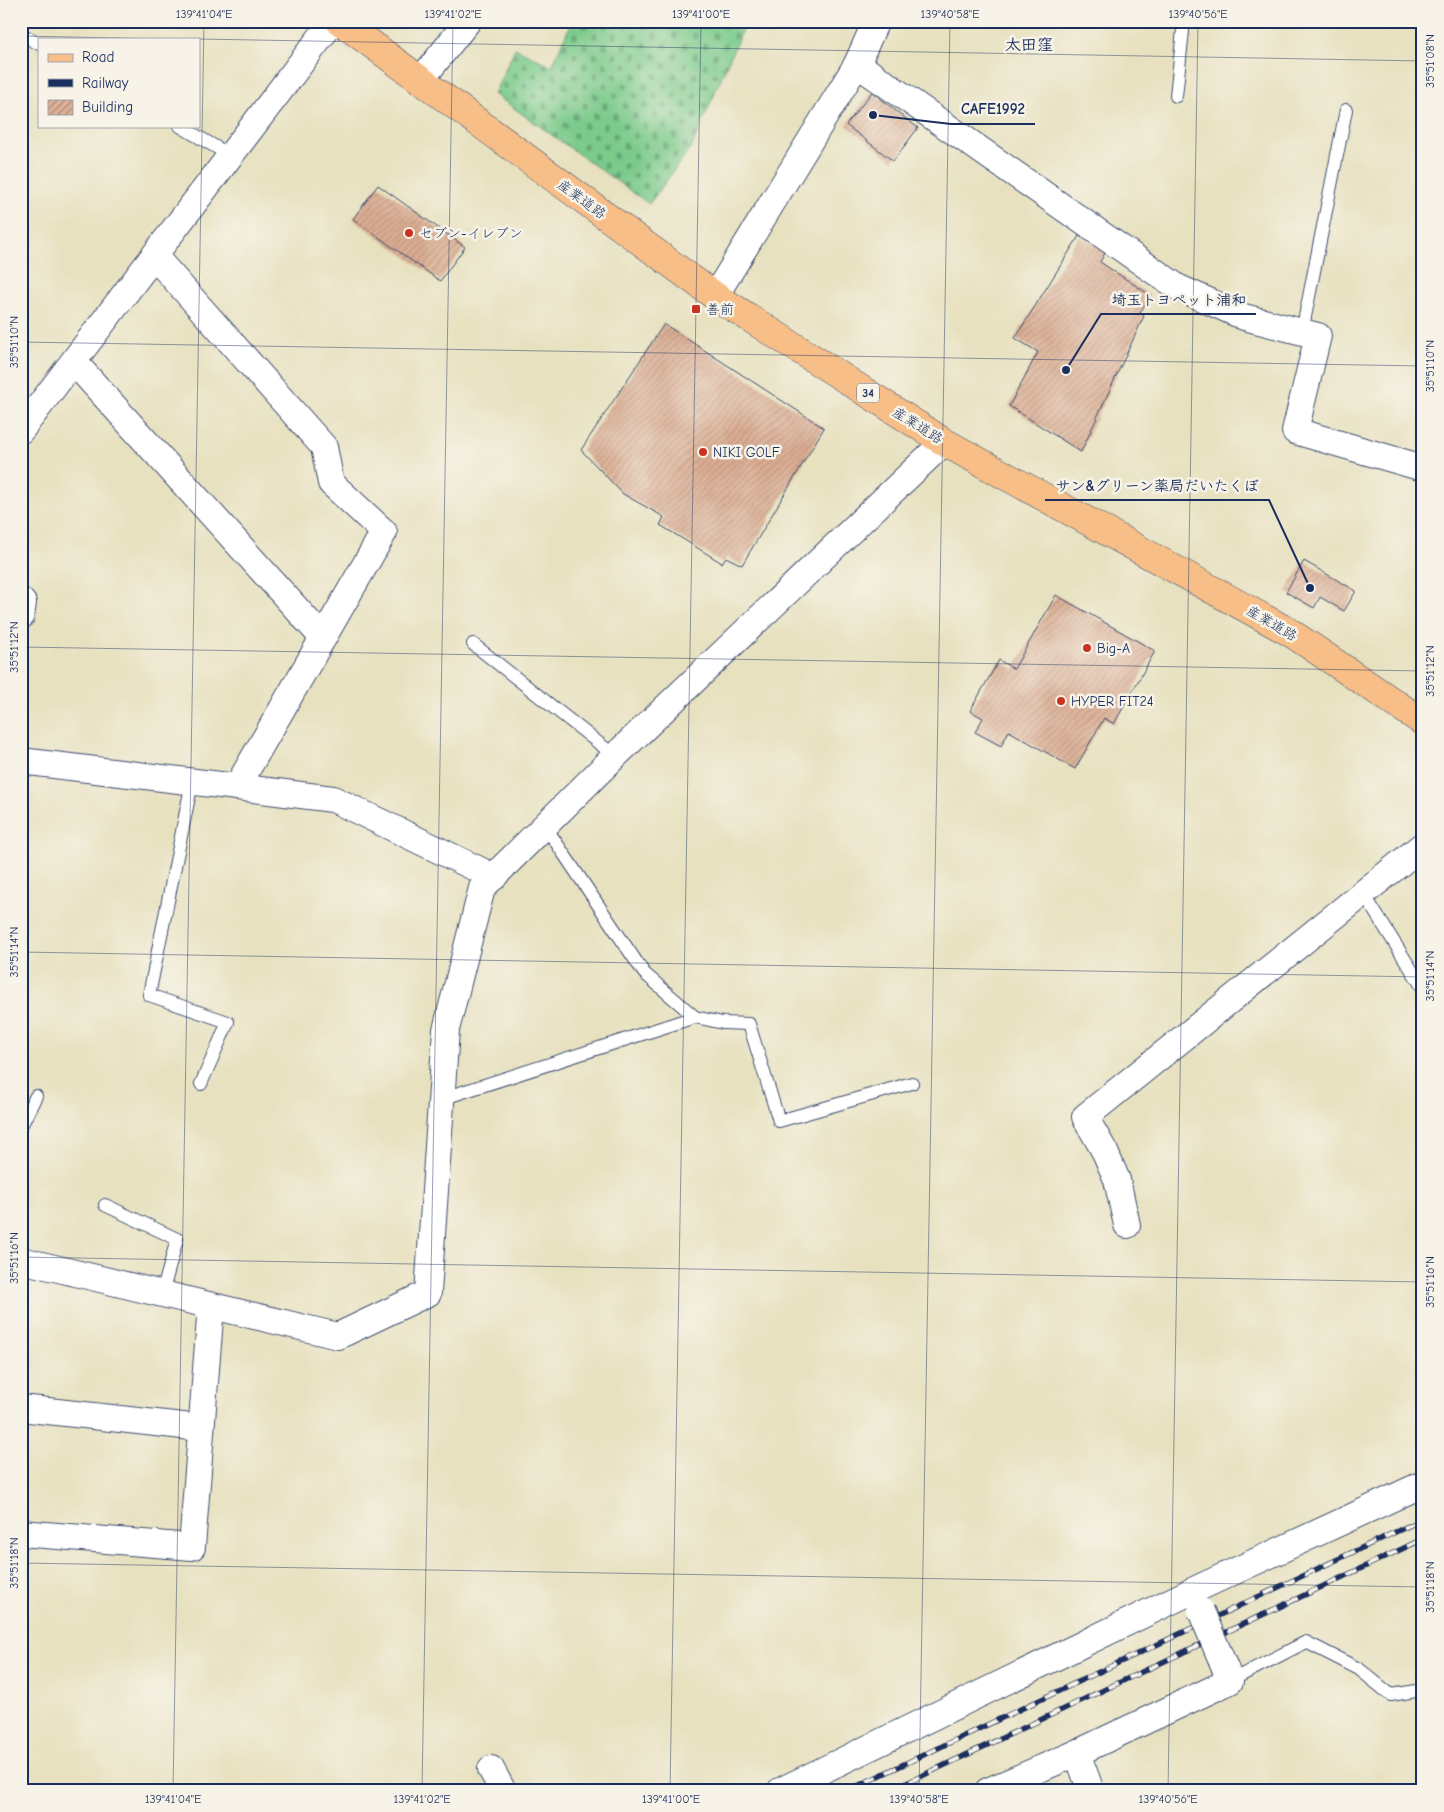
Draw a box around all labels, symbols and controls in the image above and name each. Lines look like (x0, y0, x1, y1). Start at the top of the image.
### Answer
text: 139°41'04"E (176, 7, 232, 21)
text: 139°41'02"E (424, 7, 482, 21)
text: 139°41'00"E (672, 7, 730, 21)
text: 139°40'58"E (921, 7, 979, 21)
text: 139°40'56"E (1168, 7, 1228, 21)
text: 35°51'08"N (1423, 34, 1437, 88)
district label: 太田窪 (1005, 36, 1053, 54)
legend (38, 38, 200, 128)
text: Road (82, 48, 114, 66)
text: Railway (82, 74, 129, 92)
callout: CAFE1992 (951, 94, 1035, 124)
text: Building (82, 98, 133, 116)
text: CAFE1992 (961, 100, 1025, 118)
street label: 産業道路 (554, 176, 609, 223)
place label: セブン-イレブン (419, 225, 523, 242)
marker: セブン-イレブン (403, 227, 415, 239)
callout: 埼玉トヨペット浦和 (1101, 284, 1256, 314)
text: 埼玉トヨペット浦和 (1111, 291, 1247, 309)
place label: 善前 (706, 301, 734, 318)
marker: 善前 (690, 303, 702, 315)
text: 35°51'10"N (7, 316, 21, 368)
text: 35°51'10"N (1423, 340, 1437, 392)
road number: 34 (857, 383, 879, 402)
street label: 産業道路 (889, 403, 946, 447)
place label: NIKI GOLF (713, 444, 780, 461)
marker: NIKI GOLF (697, 446, 709, 458)
callout: サン&グリーン薬局だいたくぼ (1045, 470, 1269, 500)
text: サン&グリーン薬局だいたくぼ (1055, 477, 1260, 495)
street label: 産業道路 (1243, 602, 1300, 645)
text: 35°51'12"N (7, 621, 21, 673)
place label: Big-A (1097, 640, 1130, 657)
marker: Big-A (1081, 642, 1093, 654)
text: 35°51'12"N (1423, 645, 1437, 697)
place label: HYPER FIT24 (1071, 693, 1154, 710)
marker: HYPER FIT24 (1055, 695, 1067, 707)
text: 35°51'14"N (7, 927, 21, 977)
text: 35°51'14"N (1423, 951, 1437, 1001)
text: 35°51'16"N (7, 1232, 21, 1284)
text: 35°51'16"N (1423, 1256, 1437, 1308)
text: 35°51'18"N (7, 1537, 21, 1589)
text: 35°51'18"N (1423, 1561, 1437, 1613)
text: 139°41'04"E (145, 1792, 201, 1806)
text: 139°41'02"E (393, 1792, 451, 1806)
text: 139°41'00"E (642, 1792, 700, 1806)
text: 139°40'58"E (890, 1792, 948, 1806)
text: 139°40'56"E (1138, 1792, 1198, 1806)

